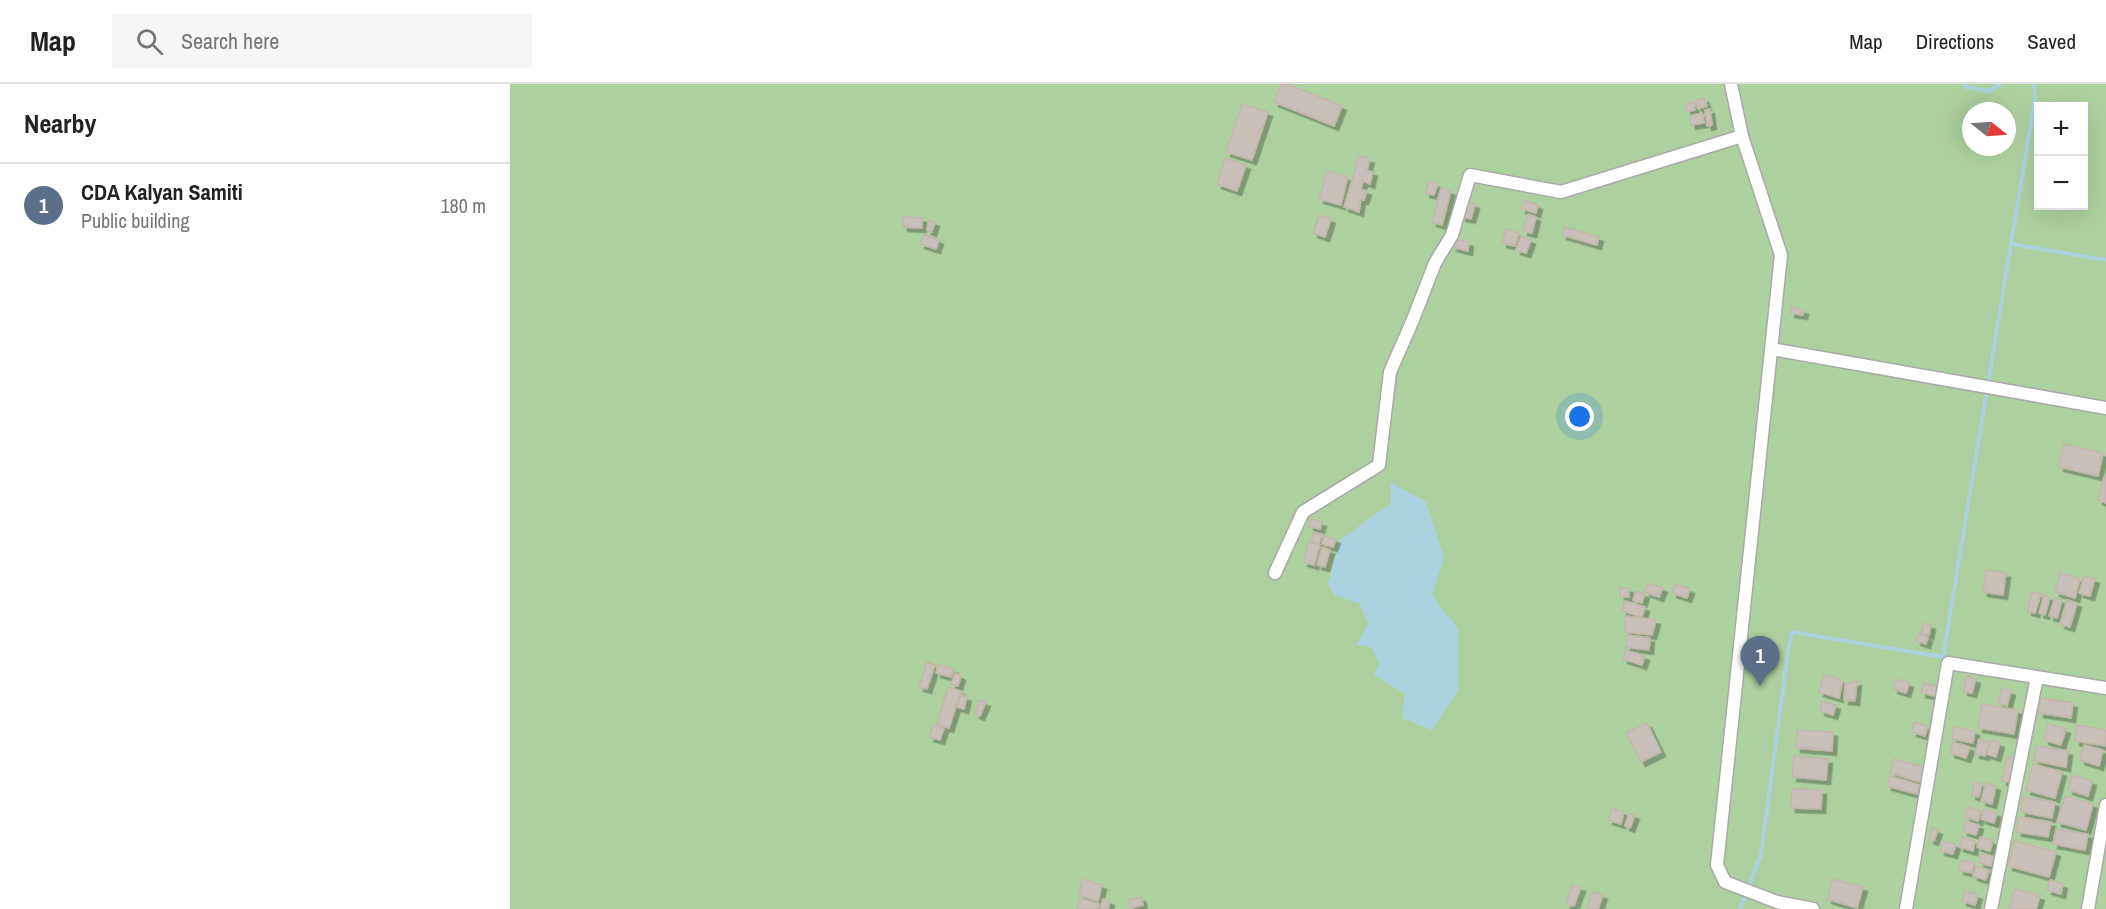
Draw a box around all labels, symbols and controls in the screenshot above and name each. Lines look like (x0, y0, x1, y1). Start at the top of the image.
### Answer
search box (112, 14, 532, 68)
text: Map (30, 22, 76, 60)
icon: search (133, 25, 166, 58)
text: Search here (181, 26, 279, 56)
text: Map (1849, 27, 1883, 56)
text: Directions (1916, 27, 1994, 56)
text: Saved (2027, 27, 2076, 56)
north arrow (1962, 102, 2016, 156)
map controls (2034, 102, 2088, 210)
button: + (2034, 102, 2088, 156)
text: Nearby (24, 106, 96, 141)
button: − (2034, 156, 2088, 210)
text: CDA Kalyan Samiti (81, 177, 243, 207)
text: 1 (39, 192, 48, 219)
text: 180 m (440, 192, 486, 219)
text: Public building (81, 207, 190, 234)
your location (1565, 402, 1594, 431)
pin: 1 (1740, 636, 1780, 686)

